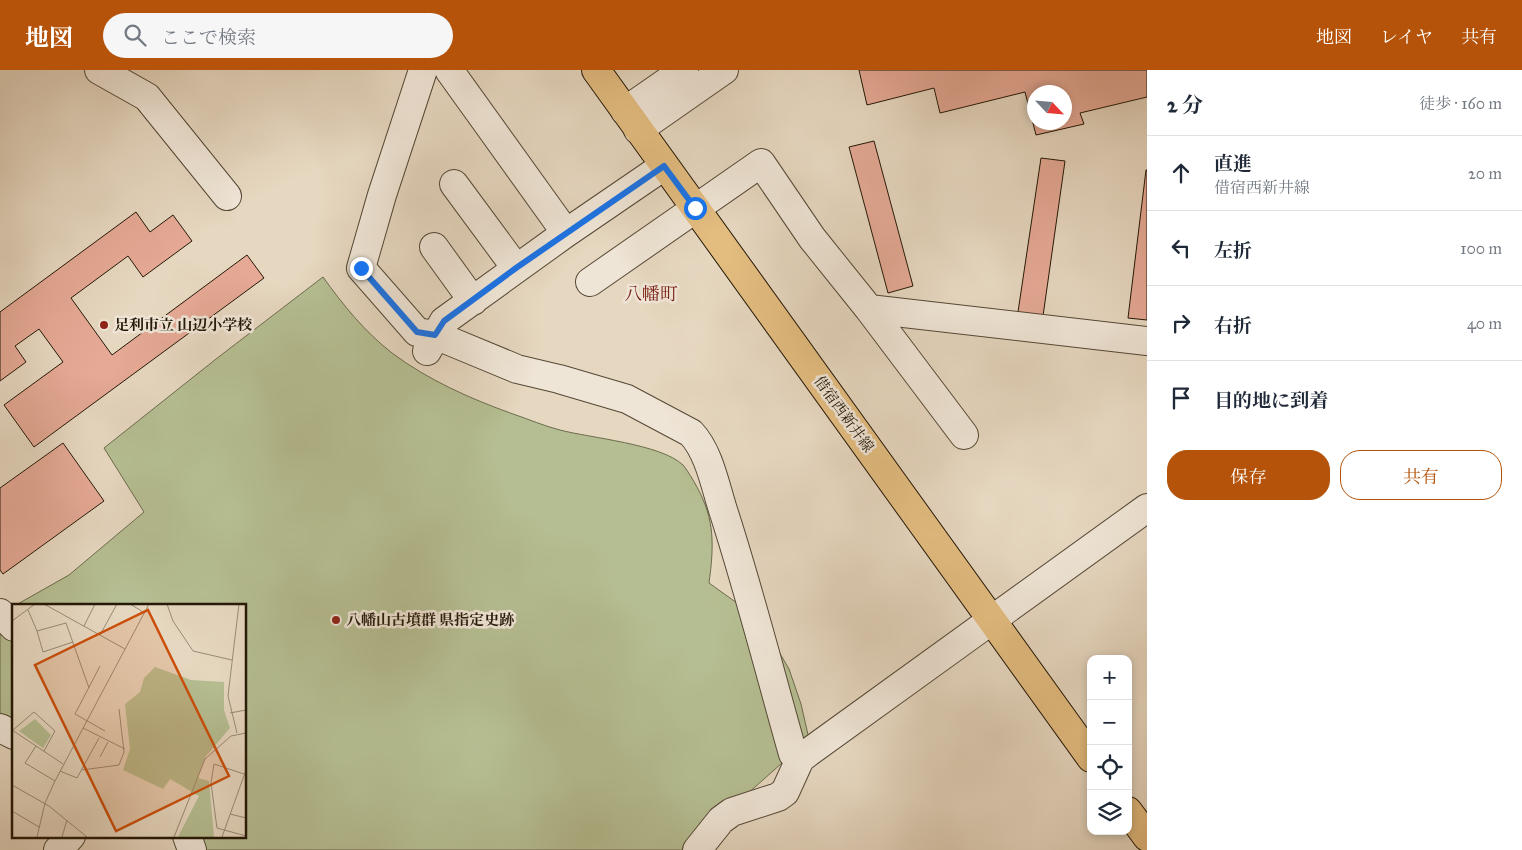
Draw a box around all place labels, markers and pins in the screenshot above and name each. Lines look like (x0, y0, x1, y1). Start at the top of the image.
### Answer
place label: 足利市立 山辺小学校 (114, 316, 252, 334)
marker: 足利市立 山辺小学校 (98, 319, 110, 331)
place label: 八幡山古墳群 県指定史跡 (346, 611, 514, 629)
marker: 八幡山古墳群 県指定史跡 (330, 614, 342, 626)

